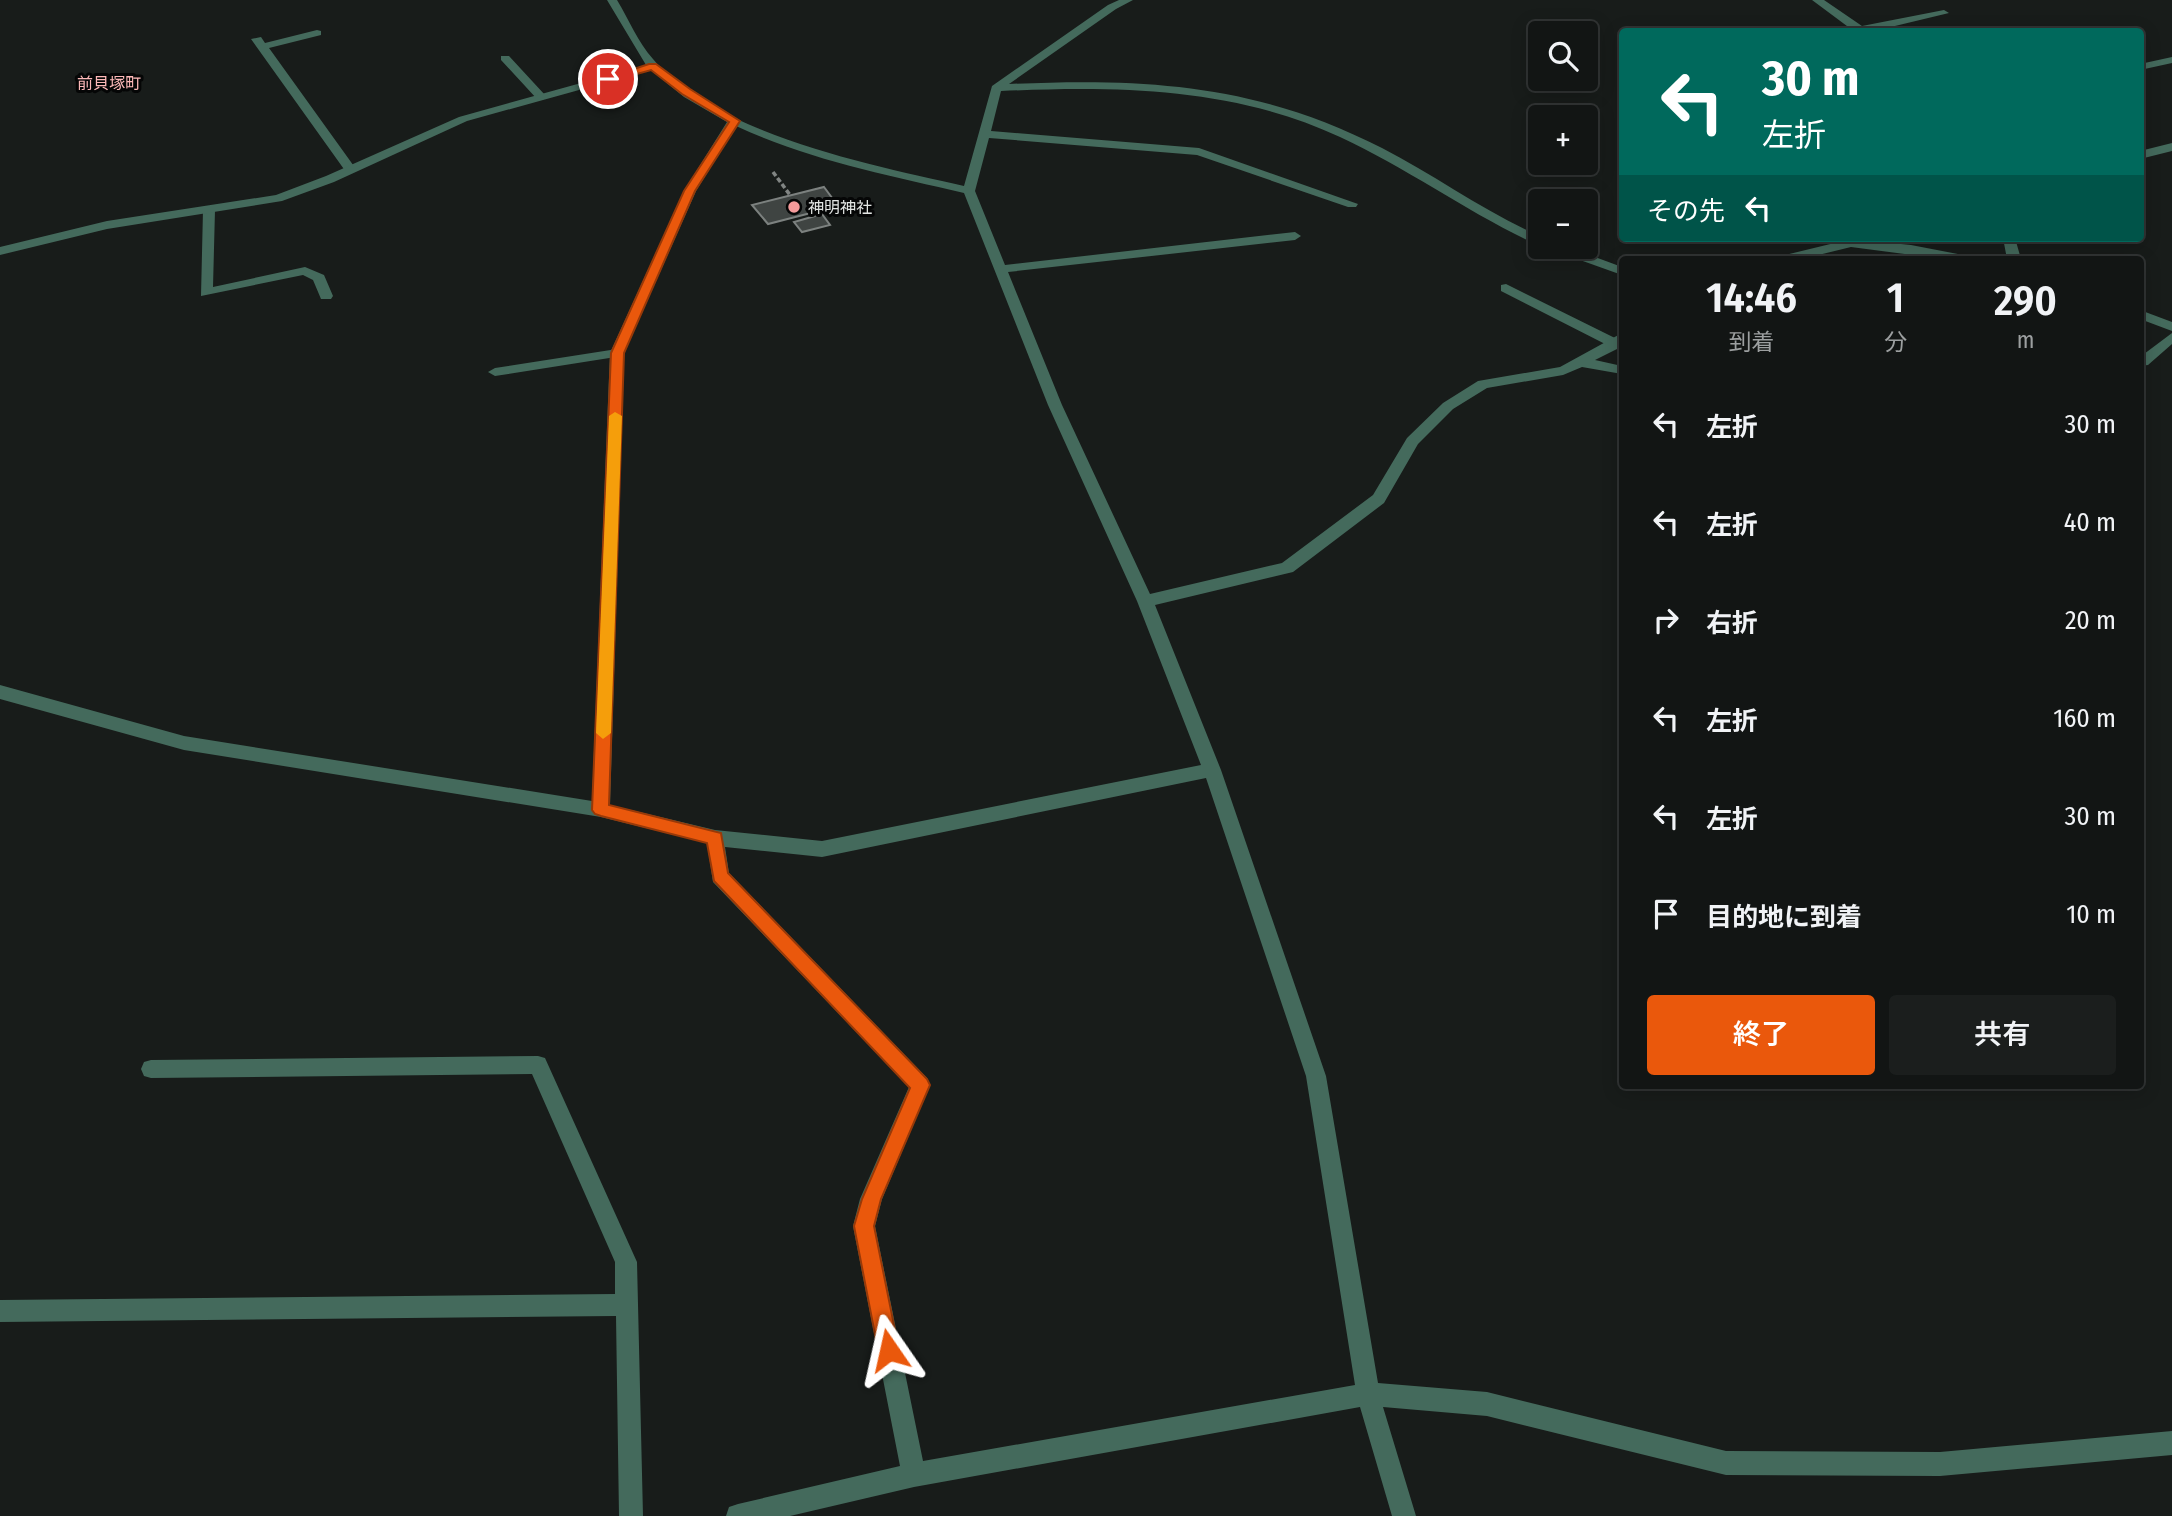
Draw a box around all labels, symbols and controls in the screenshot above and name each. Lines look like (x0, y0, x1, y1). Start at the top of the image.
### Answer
map controls (1528, 21, 1598, 259)
button: search (1528, 21, 1598, 91)
pin (578, 49, 638, 109)
text: 30 m (1762, 49, 1860, 108)
icon: left (1647, 56, 1738, 147)
icon: arrive (589, 60, 627, 98)
district label: 前貝塚町 (77, 74, 141, 93)
button: + (1528, 105, 1598, 175)
text: 左折 (1762, 116, 1826, 154)
button: − (1528, 189, 1598, 259)
icon: left (1739, 189, 1777, 227)
text: その先 (1647, 196, 1725, 227)
place label: 神明神社 (808, 198, 872, 217)
marker: 神明神社 (786, 199, 802, 215)
text: 14:46 (1706, 273, 1797, 323)
text: 1 (1887, 273, 1904, 323)
text: 290 (1994, 276, 2057, 326)
text: m (2017, 326, 2034, 354)
text: 到着 (1729, 328, 1775, 356)
text: 分 (1884, 328, 1907, 356)
icon: left (1647, 405, 1685, 443)
text: 30 m (2065, 409, 2116, 440)
text: 左折 (1706, 412, 1758, 443)
icon: left (1647, 503, 1685, 541)
text: 40 m (2064, 507, 2116, 538)
text: 左折 (1706, 510, 1758, 541)
icon: right (1647, 601, 1685, 639)
text: 20 m (2065, 605, 2116, 636)
text: 右折 (1706, 608, 1758, 639)
icon: left (1647, 699, 1685, 737)
text: 160 m (2053, 703, 2116, 734)
text: 左折 (1706, 706, 1758, 737)
icon: left (1647, 797, 1685, 835)
text: 30 m (2065, 801, 2116, 832)
text: 左折 (1706, 804, 1758, 835)
icon: arrive (1647, 895, 1685, 933)
text: 10 m (2066, 899, 2116, 930)
text: 目的地に到着 (1706, 902, 1862, 933)
button: 終了 (1647, 995, 1875, 1075)
button: 共有 (1889, 995, 2116, 1075)
position arrow (852, 1313, 926, 1387)

